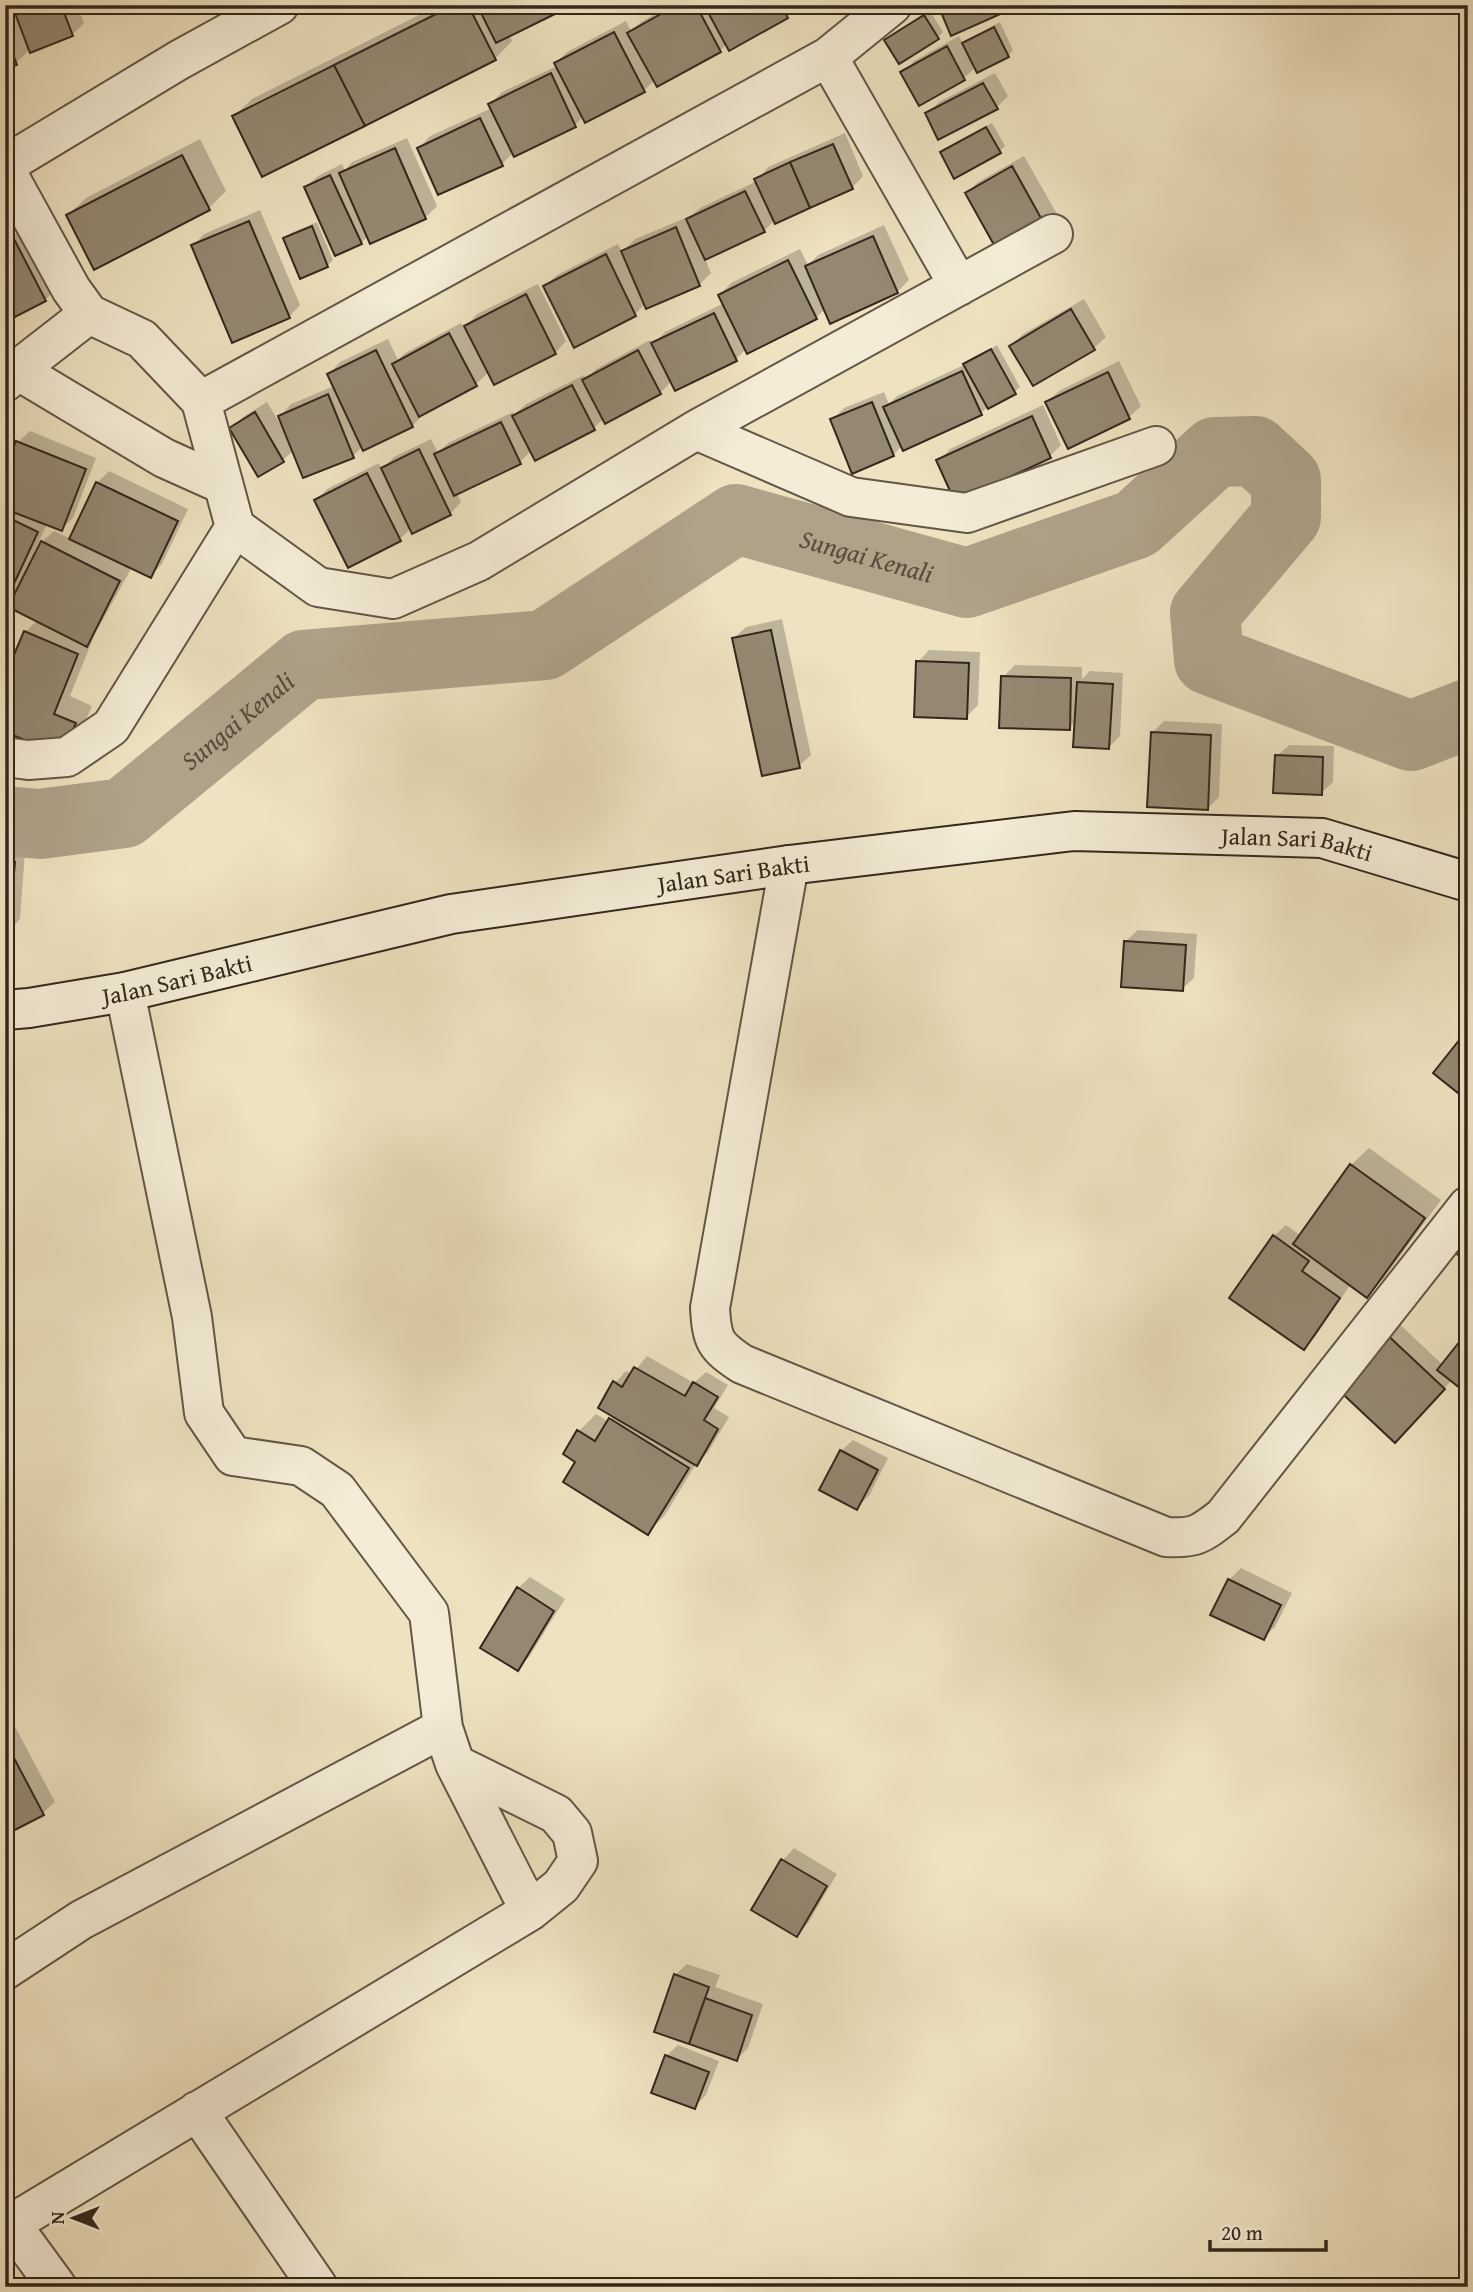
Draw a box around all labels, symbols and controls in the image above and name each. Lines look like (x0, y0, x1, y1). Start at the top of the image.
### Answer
water label: Sungai Kenali (795, 518, 938, 592)
water label: Sungai Kenali (172, 661, 302, 779)
street label: Jalan Sari Bakti (1218, 818, 1377, 870)
street label: Jalan Sari Bakti (652, 845, 812, 902)
street label: Jalan Sari Bakti (96, 945, 256, 1014)
north arrow (38, 2184, 108, 2254)
scale bar (1210, 2208, 1326, 2252)
text: N (43, 2211, 71, 2224)
text: 20 m (1221, 2217, 1263, 2248)

